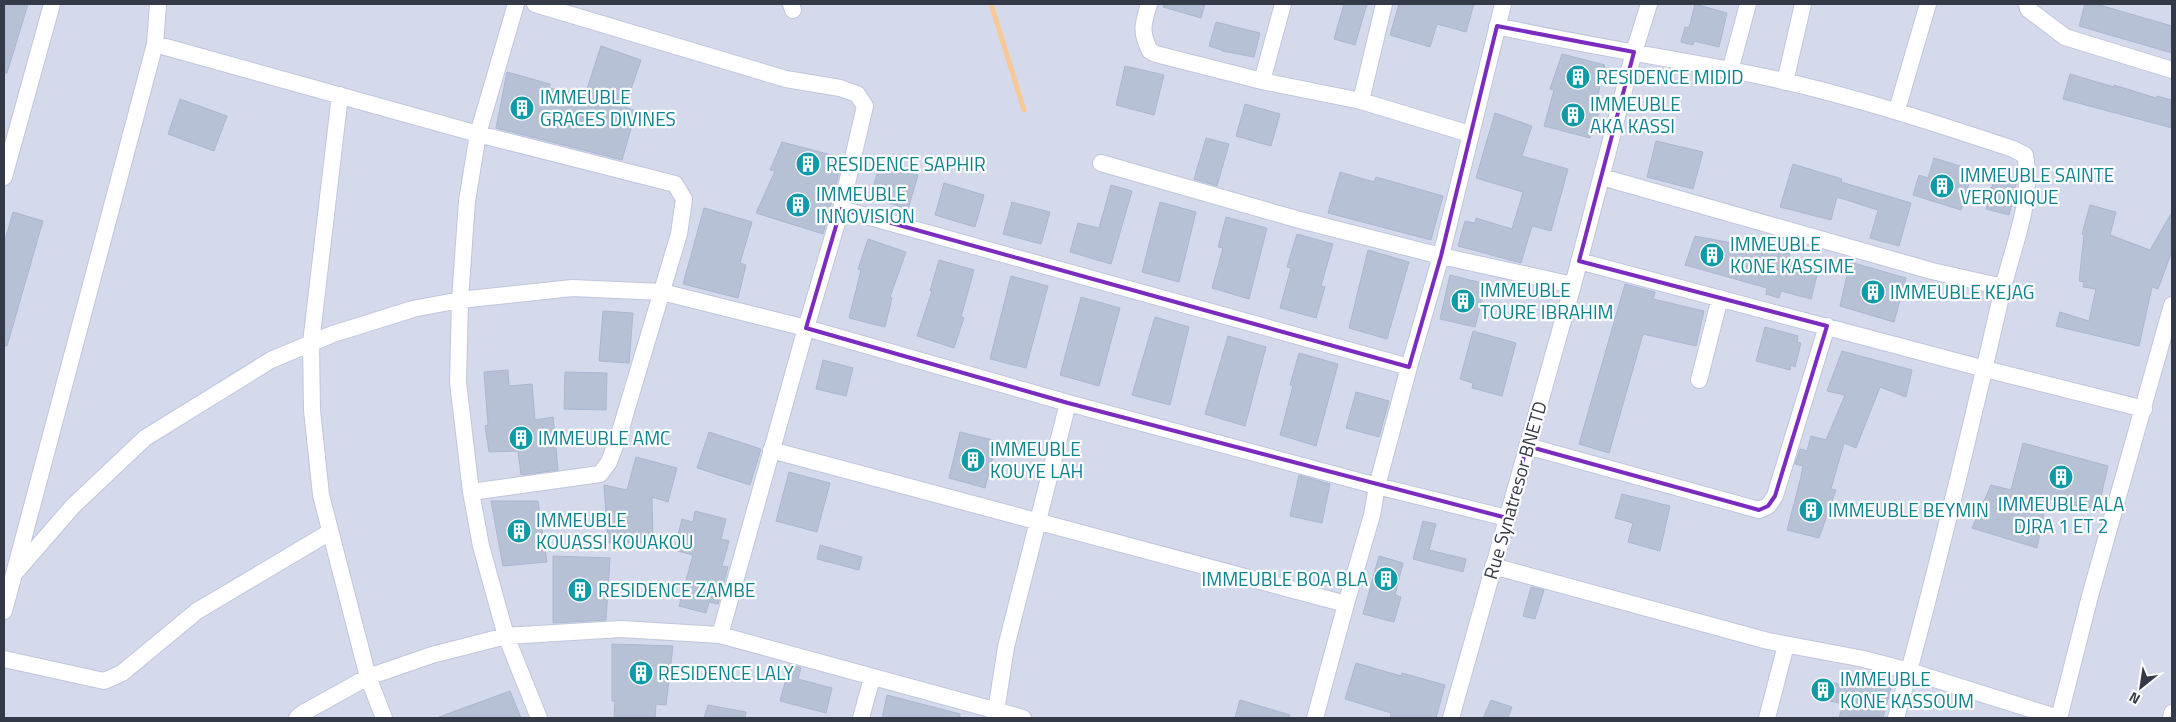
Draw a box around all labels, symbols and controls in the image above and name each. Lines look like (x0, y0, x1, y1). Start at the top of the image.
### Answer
place label: RESIDENCE MIDID (1596, 62, 1744, 91)
building icon: RESIDENCE MIDID (1565, 64, 1591, 90)
place label: IMMEUBLE GRACES DIVINES (540, 82, 676, 133)
place label: IMMEUBLE AKA KASSI (1590, 89, 1681, 140)
building icon: IMMEUBLE GRACES DIVINES (509, 95, 535, 121)
building icon: IMMEUBLE AKA KASSI (1560, 102, 1586, 128)
place label: RESIDENCE SAPHIR (826, 149, 986, 178)
building icon: RESIDENCE SAPHIR (795, 151, 821, 177)
place label: IMMEUBLE SAINTE VERONIQUE (1960, 160, 2114, 211)
building icon: IMMEUBLE SAINTE VERONIQUE (1929, 173, 1955, 199)
place label: IMMEUBLE INNOVISION (816, 179, 915, 230)
building icon: IMMEUBLE INNOVISION (785, 192, 811, 218)
place label: IMMEUBLE KONE KASSIME (1730, 229, 1854, 280)
building icon: IMMEUBLE KONE KASSIME (1699, 242, 1725, 268)
place label: IMMEUBLE TOURE IBRAHIM (1480, 275, 1614, 326)
place label: IMMEUBLE KEJAG (1890, 277, 2034, 306)
building icon: IMMEUBLE KEJAG (1860, 279, 1886, 305)
building icon: IMMEUBLE TOURE IBRAHIM (1450, 288, 1476, 314)
street label: Rue Synatresor BNETD (1475, 397, 1554, 582)
place label: IMMEUBLE AMC (538, 423, 670, 452)
building icon: IMMEUBLE AMC (508, 425, 534, 451)
place label: IMMEUBLE KOUYE LAH (990, 434, 1083, 485)
building icon: IMMEUBLE KOUYE LAH (960, 447, 986, 473)
building icon: IMMEUBLE ALA DJRA 1 ET 2 (2048, 464, 2074, 490)
place label: IMMEUBLE ALA DJRA 1 ET 2 (1998, 489, 2124, 540)
place label: IMMEUBLE BEYMIN (1828, 495, 1989, 524)
building icon: IMMEUBLE BEYMIN (1798, 497, 1824, 523)
place label: IMMEUBLE KOUASSI KOUAKOU (536, 505, 694, 556)
building icon: IMMEUBLE KOUASSI KOUAKOU (506, 518, 532, 544)
place label: IMMEUBLE BOA BLA (1202, 564, 1368, 593)
building icon: IMMEUBLE BOA BLA (1373, 566, 1399, 592)
place label: RESIDENCE ZAMBE (598, 575, 755, 604)
building icon: RESIDENCE ZAMBE (567, 577, 593, 603)
place label: RESIDENCE LALY (658, 658, 795, 687)
building icon: RESIDENCE LALY (628, 660, 654, 686)
north arrow (2116, 662, 2166, 712)
place label: IMMEUBLE KONE KASSOUM (1840, 664, 1974, 715)
building icon: IMMEUBLE KONE KASSOUM (1810, 677, 1836, 703)
text: N (2125, 687, 2144, 710)

